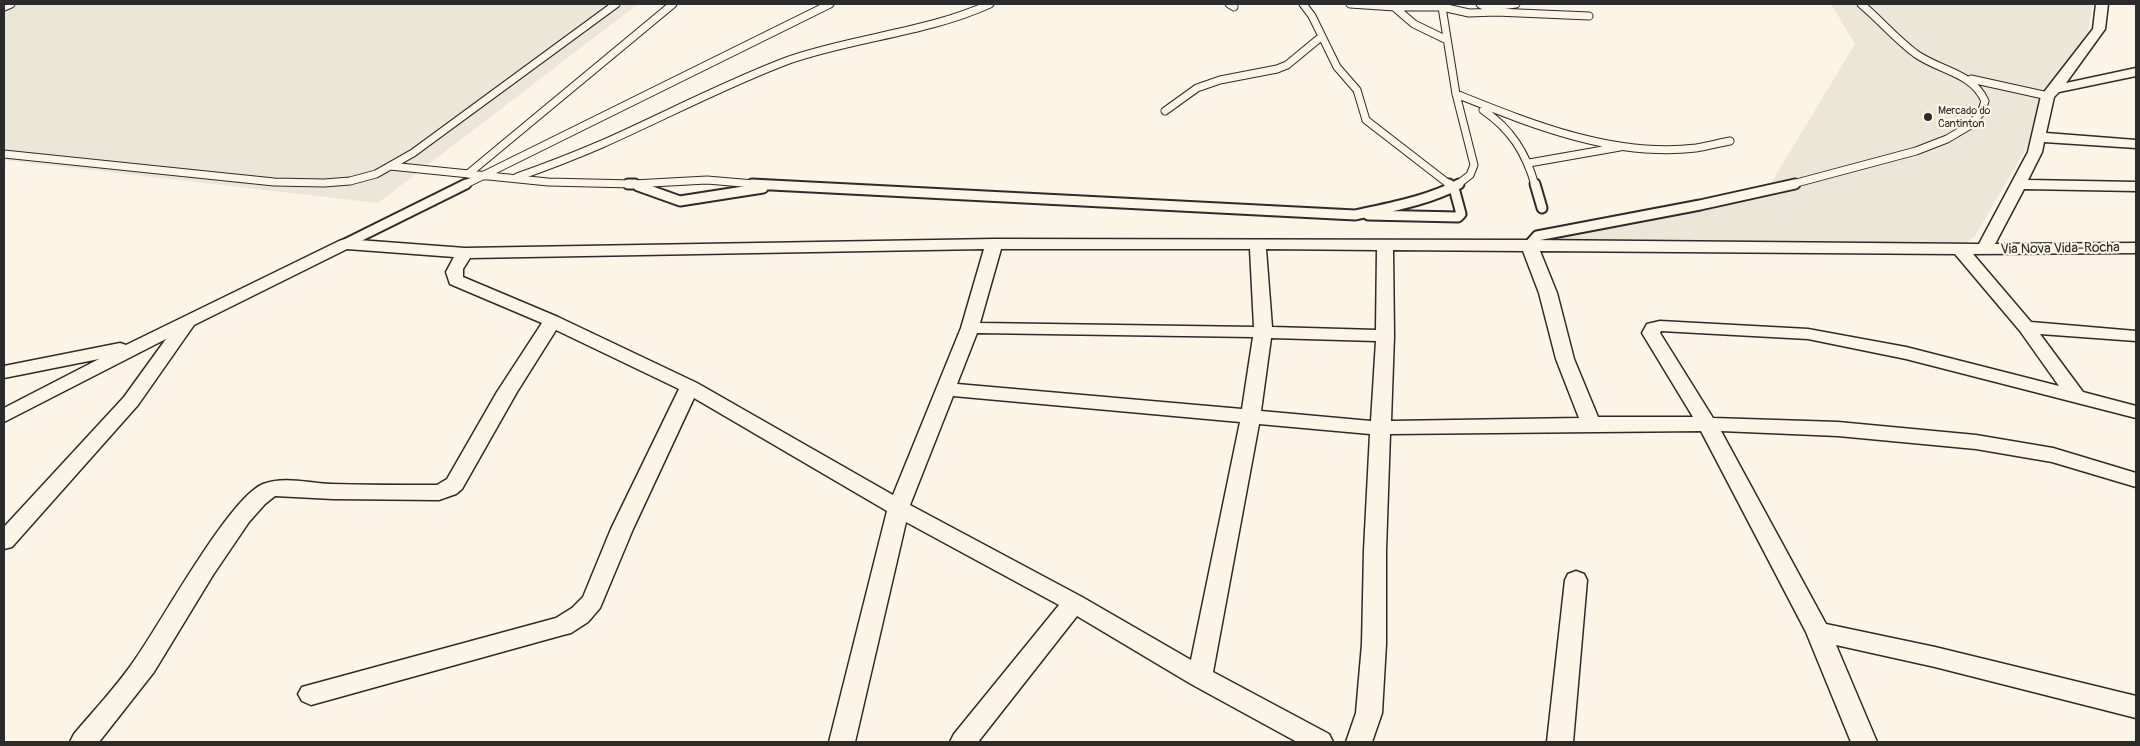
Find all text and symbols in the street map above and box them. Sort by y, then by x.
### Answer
place label: Mercado do Cantinton [1938,104,1991,130]
marker: Mercado do Cantinton [1922,111,1934,123]
street label: Via Nova Vida-Rocha [2000,240,2120,258]

